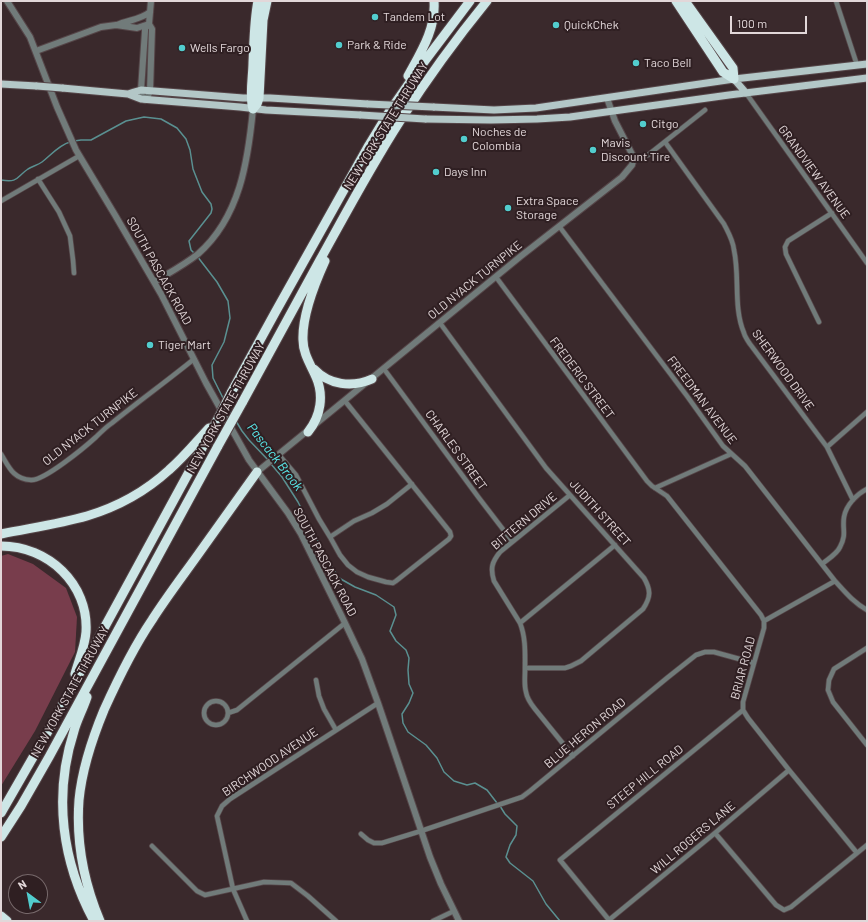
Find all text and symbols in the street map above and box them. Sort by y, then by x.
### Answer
scale bar [732,8,809,34]
place label: Tandem Lot [383,10,445,24]
marker: Tandem Lot [370,12,380,22]
text: 100 m [737,16,767,30]
place label: QuickChek [564,18,619,32]
marker: QuickChek [551,20,561,30]
place label: Park & Ride [347,38,407,52]
marker: Park & Ride [334,40,344,50]
place label: Wells Fargo [190,41,250,55]
marker: Wells Fargo [177,43,187,53]
place label: Taco Bell [644,56,691,70]
marker: Taco Bell [631,58,641,68]
street label: NEW YORK STATE THRUWAY [341,60,431,192]
place label: Citgo [651,117,679,131]
marker: Citgo [638,119,648,129]
street label: GRANDVIEW AVENUE [775,122,853,222]
place label: Noches de Colombia [472,125,527,153]
marker: Noches de Colombia [459,134,469,144]
place label: Mavis Discount Tire [601,136,670,164]
marker: Mavis Discount Tire [588,145,598,155]
place label: Days Inn [444,165,487,179]
marker: Days Inn [431,167,441,177]
place label: Extra Space Storage [516,194,579,222]
marker: Extra Space Storage [503,203,513,213]
street label: SOUTH PASCACK ROAD [123,215,195,327]
street label: OLD NYACK TURNPIKE [425,238,525,322]
street label: SHERWOOD DRIVE [749,327,817,413]
street label: FREDERIC STREET [547,334,617,422]
place label: Tiger Mart [158,338,211,352]
marker: Tiger Mart [145,340,155,350]
street label: NEW YORK STATE THRUWAY [184,340,268,476]
street label: FREEDMAN AVENUE [664,353,740,447]
street label: OLD NYACK TURNPIKE [40,385,140,469]
street label: CHARLES STREET [422,407,490,493]
water label: Pascack Brook [244,420,306,494]
street label: JUDITH STREET [566,477,634,549]
street label: BITTERN DRIVE [488,489,560,553]
street label: SOUTH PASCACK ROAD [290,505,360,619]
street label: NEW YORK STATE THRUWAY [28,624,112,760]
street label: BRIAR ROAD [728,635,758,701]
street label: BLUE HERON ROAD [541,695,629,771]
street label: BIRCHWOOD AVENUE [219,725,321,799]
street label: STEEP HILL ROAD [604,742,686,812]
street label: WILL ROGERS LANE [648,799,738,877]
north arrow [8,874,48,914]
text: N [15,877,28,892]

